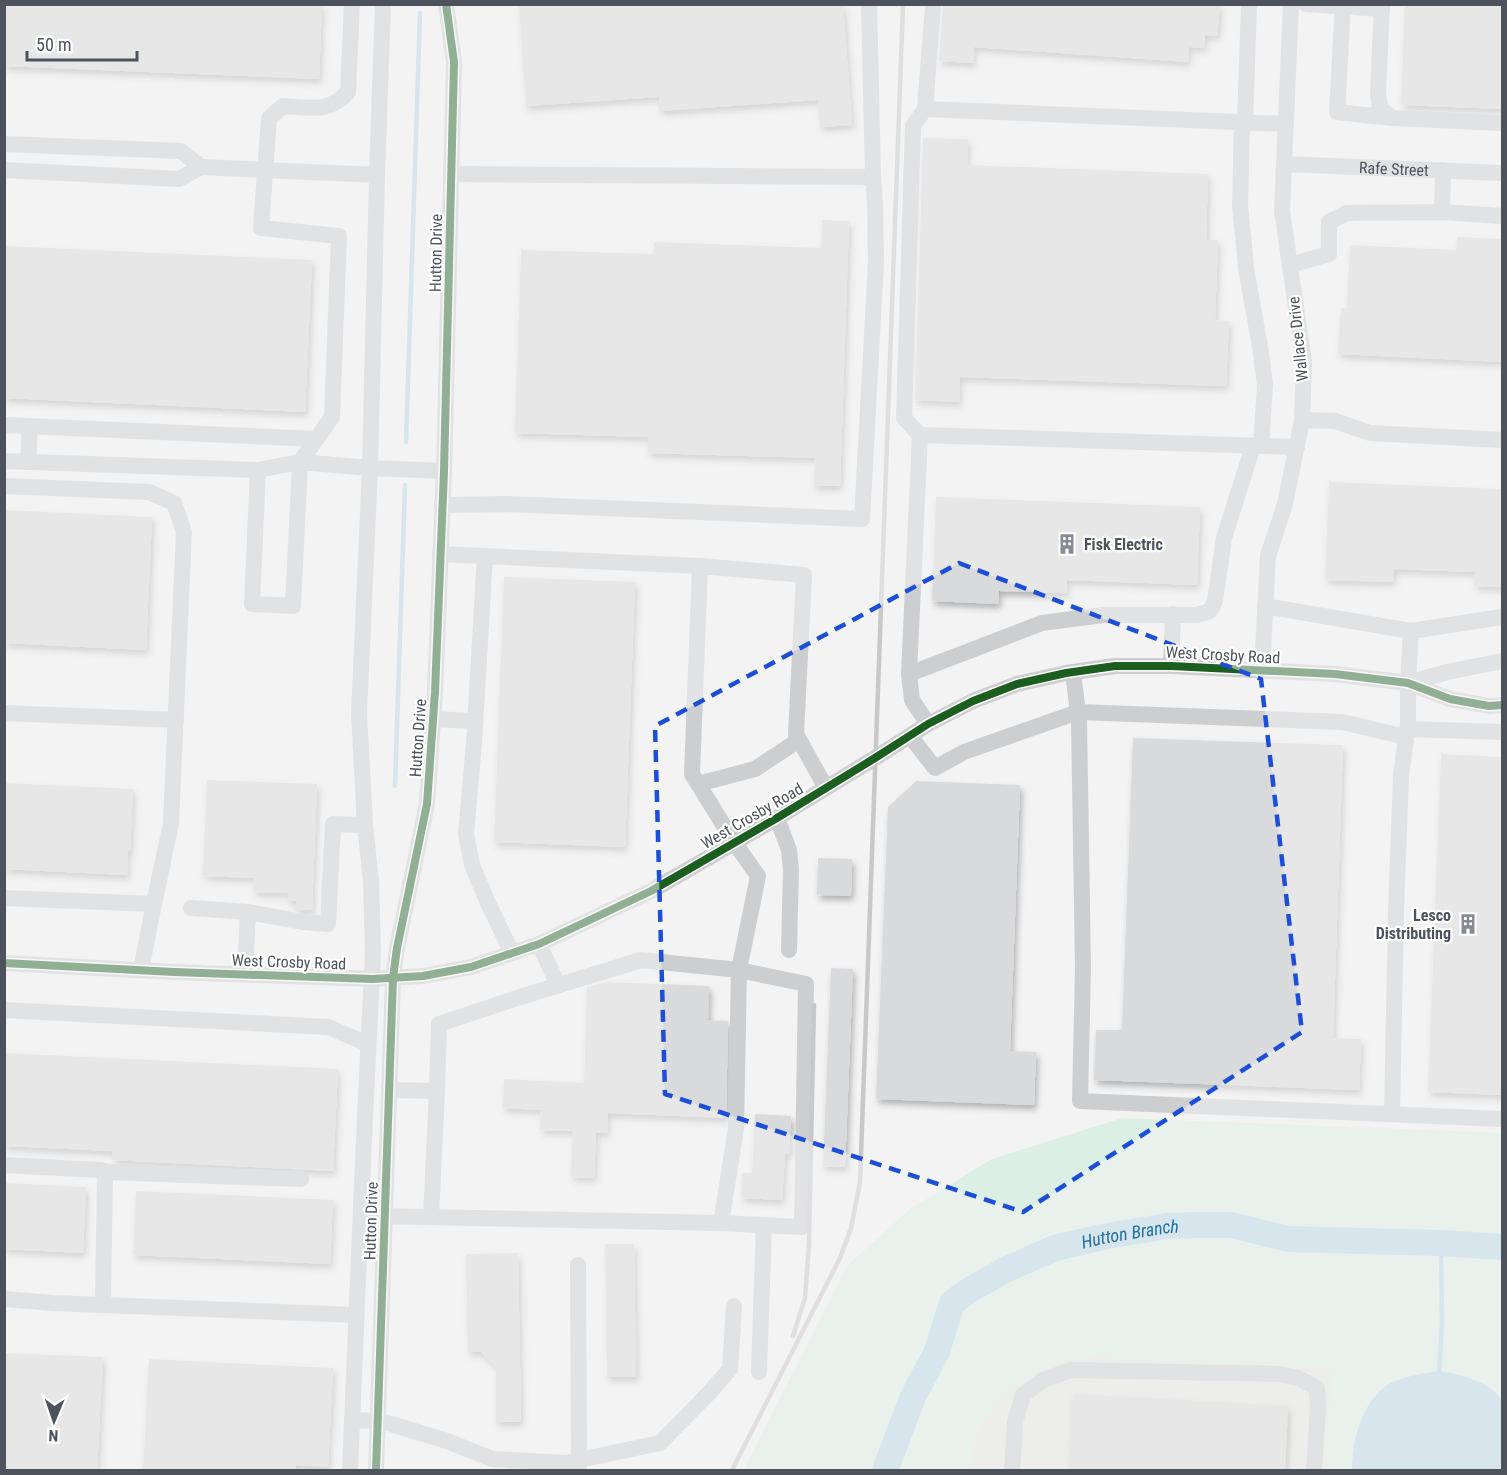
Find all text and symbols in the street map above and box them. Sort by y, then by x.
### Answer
scale bar [27,24,136,62]
text: 50 m [36,34,71,55]
street label: Rafe Street [1359,158,1429,179]
street label: Hutton Drive [426,214,446,292]
street label: Wallace Drive [1284,296,1312,382]
building icon: Fisk Electric [1055,532,1079,556]
place label: Fisk Electric [1084,535,1163,554]
street label: West Crosby Road [1165,643,1281,667]
street label: Hutton Drive [406,698,430,778]
street label: West Crosby Road [698,779,806,853]
place label: Lesco Distributing [1376,906,1451,943]
building icon: Lesco Distributing [1456,912,1480,936]
street label: West Crosby Road [231,951,347,973]
street label: Hutton Drive [360,1182,382,1260]
water label: Hutton Branch [1079,1215,1179,1252]
north arrow [24,1391,84,1451]
text: N [48,1426,59,1445]

